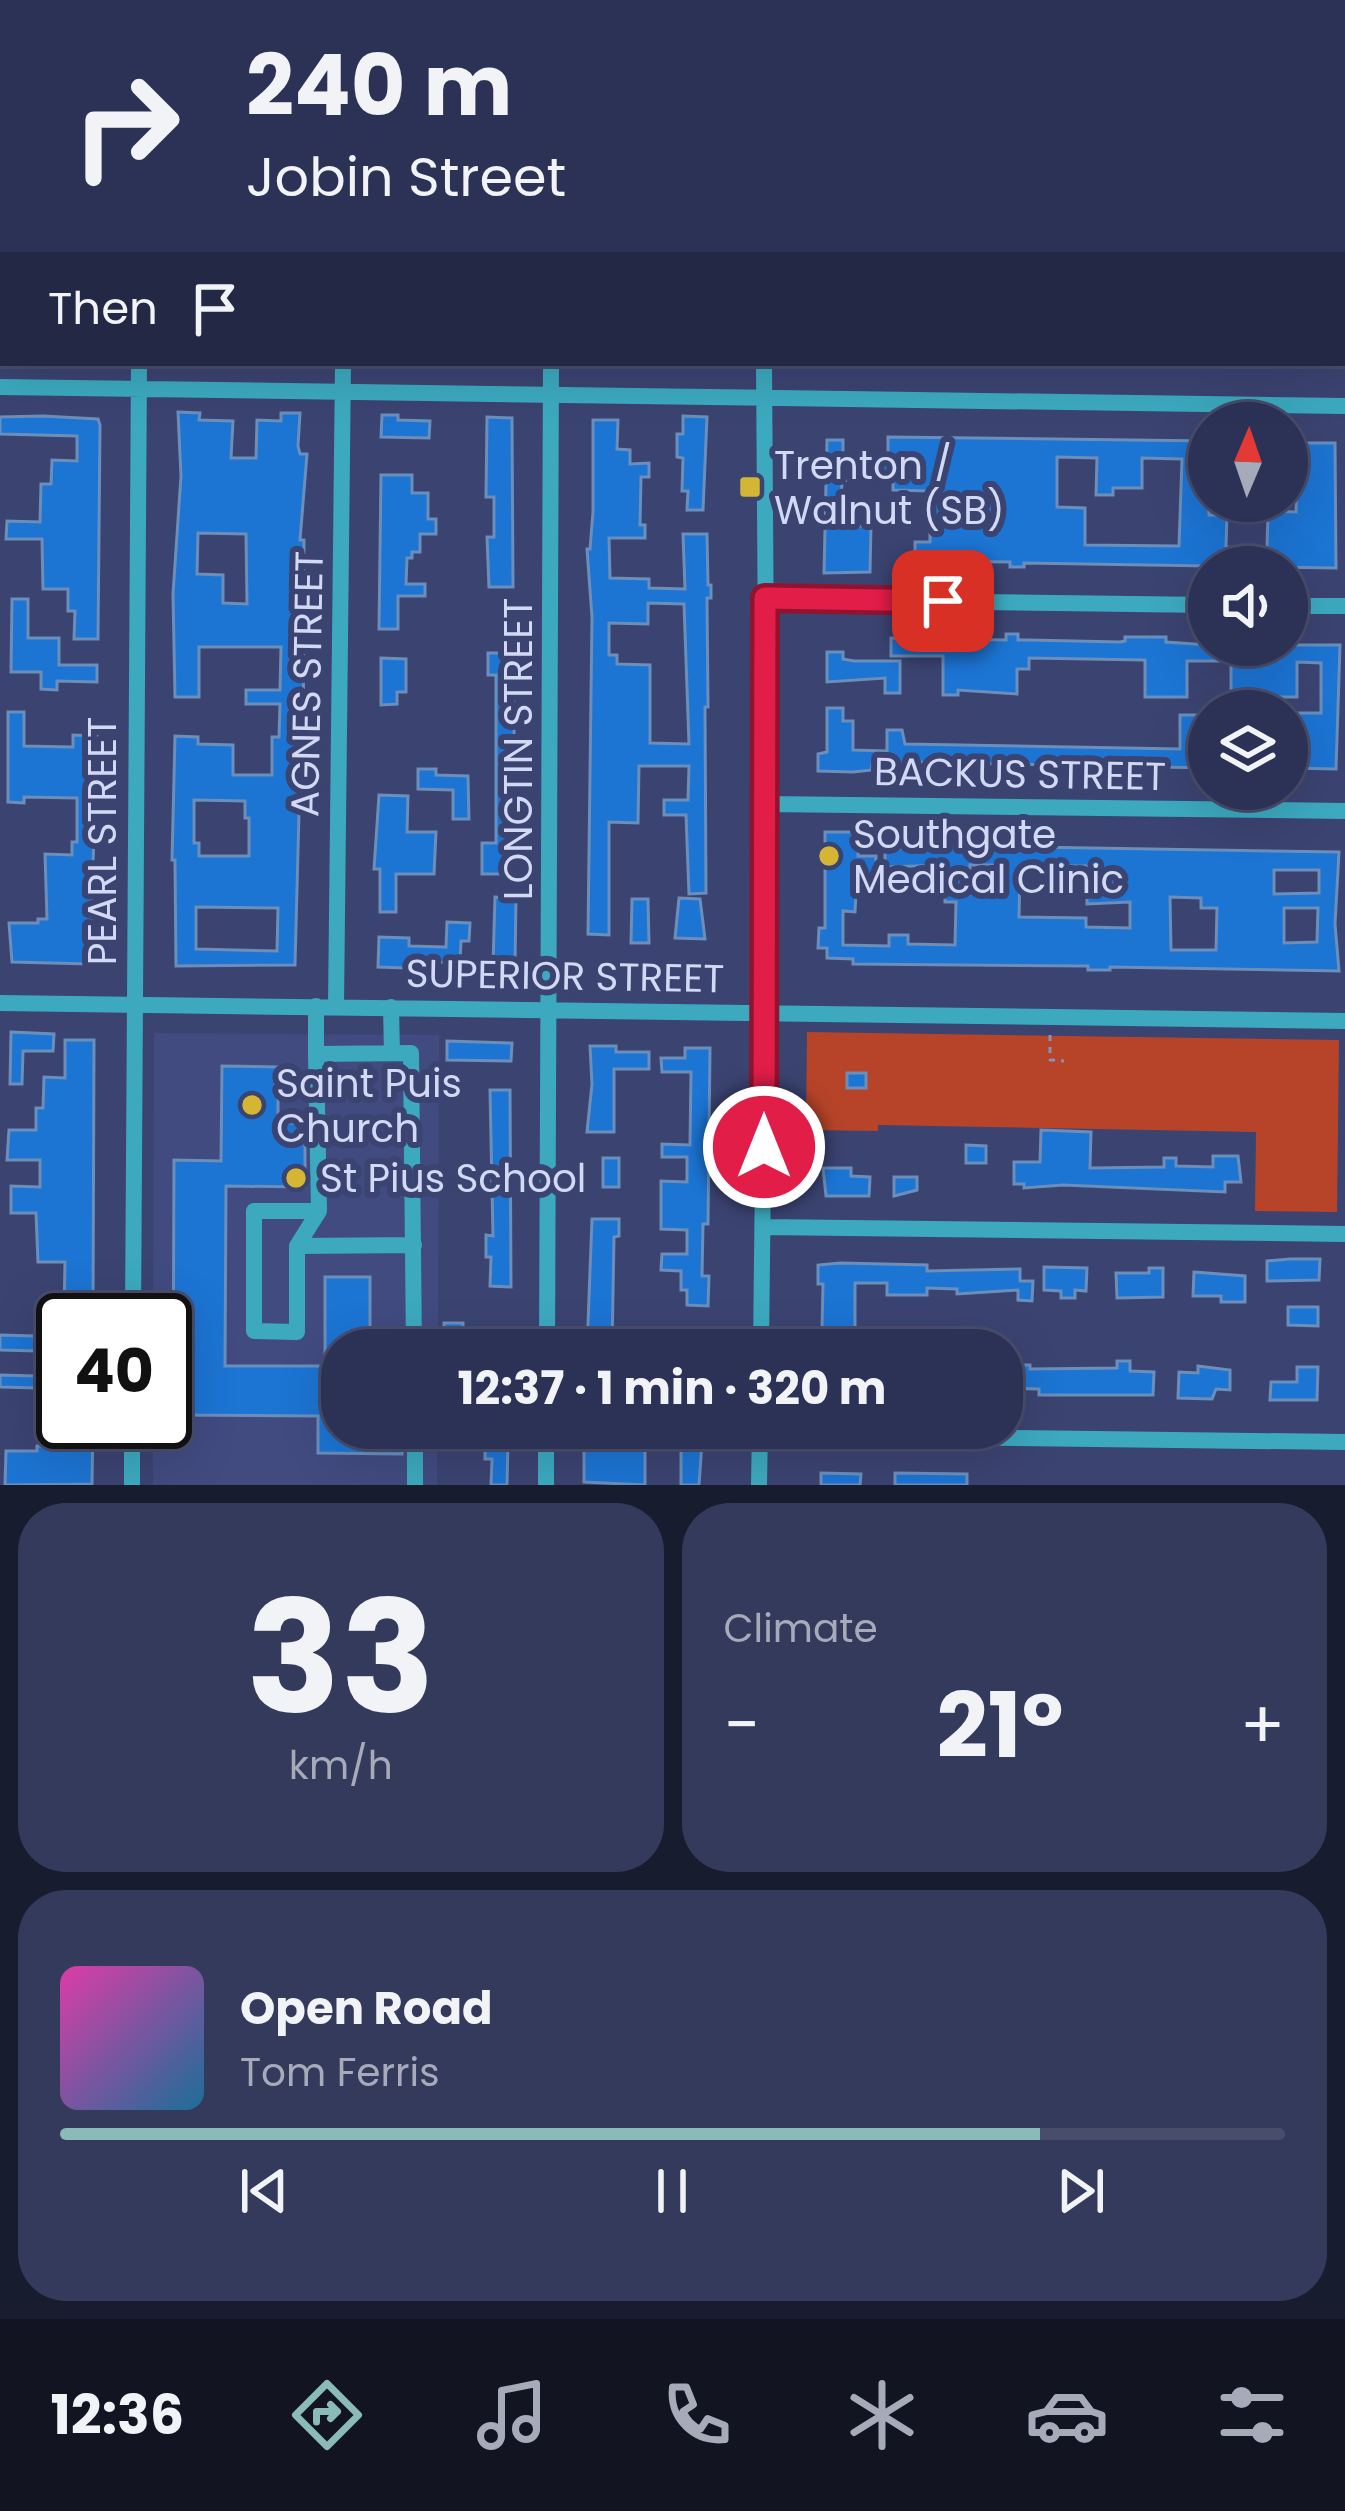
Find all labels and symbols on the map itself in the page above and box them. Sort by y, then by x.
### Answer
north arrow [1188,402,1308,522]
place label: Trenton / Walnut (SB) [774,438,1005,538]
marker: Trenton / Walnut (SB) [737,474,763,500]
street label: AGNES STREET [277,550,337,818]
pin [892,550,994,652]
street label: LONGTIN STREET [491,598,546,900]
street label: PEARL STREET [75,717,130,965]
street label: BACKUS STREET [873,744,1167,804]
place label: Southgate Medical Clinic [853,807,1124,907]
marker: Southgate Medical Clinic [816,843,842,869]
street label: SUPERIOR STREET [405,946,725,1006]
place label: Saint Puis Church [276,1056,462,1156]
position arrow [701,1084,827,1210]
marker: Saint Puis Church [239,1092,265,1118]
place label: St Pius School [320,1151,586,1206]
marker: St Pius School [283,1165,309,1191]
speed limit sign: 40 [36,1293,192,1449]

